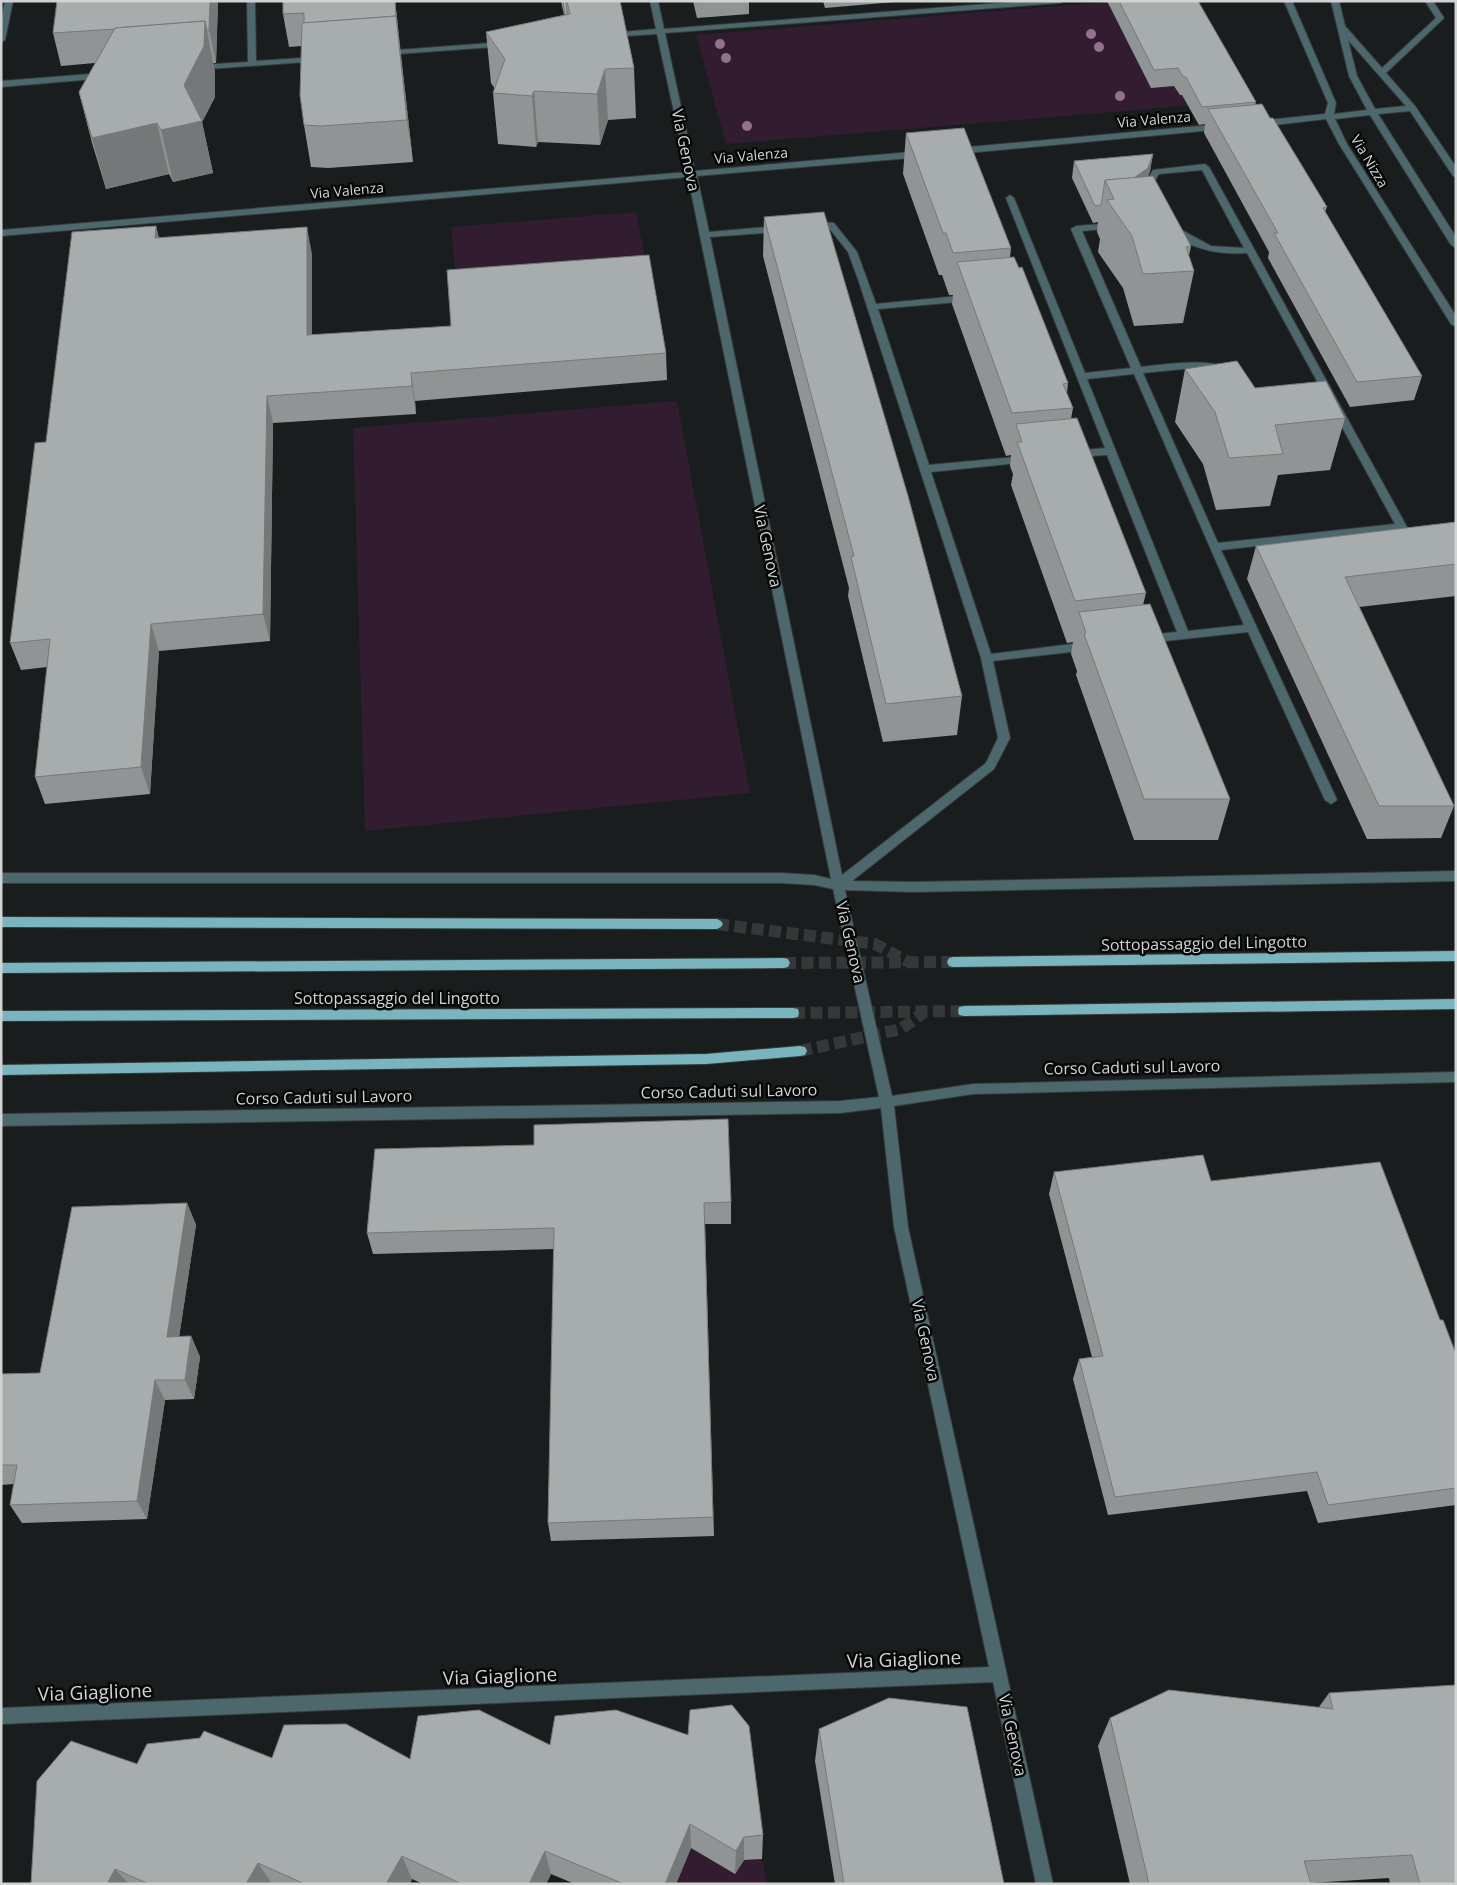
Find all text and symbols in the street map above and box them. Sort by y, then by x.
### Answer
street label: Via Valenza [1116,106,1192,132]
street label: Via Genova [667,107,705,193]
street label: Via Nizza [1347,131,1393,191]
street label: Via Valenza [713,142,789,168]
street label: Via Valenza [309,177,385,203]
street label: Via Genova [749,503,787,589]
street label: Via Genova [831,899,871,985]
street label: Sottopassaggio del Lingotto [1101,930,1307,956]
street label: Sottopassaggio del Lingotto [294,987,500,1009]
street label: Corso Caduti sul Lavoro [1043,1054,1221,1080]
street label: Corso Caduti sul Lavoro [640,1078,818,1104]
street label: Corso Caduti sul Lavoro [235,1084,413,1110]
street label: Via Genova [907,1297,945,1383]
street label: Via Giaglione [846,1644,962,1674]
street label: Via Giaglione [442,1661,558,1691]
street label: Via Giaglione [37,1677,153,1707]
street label: Via Genova [994,1692,1032,1778]

